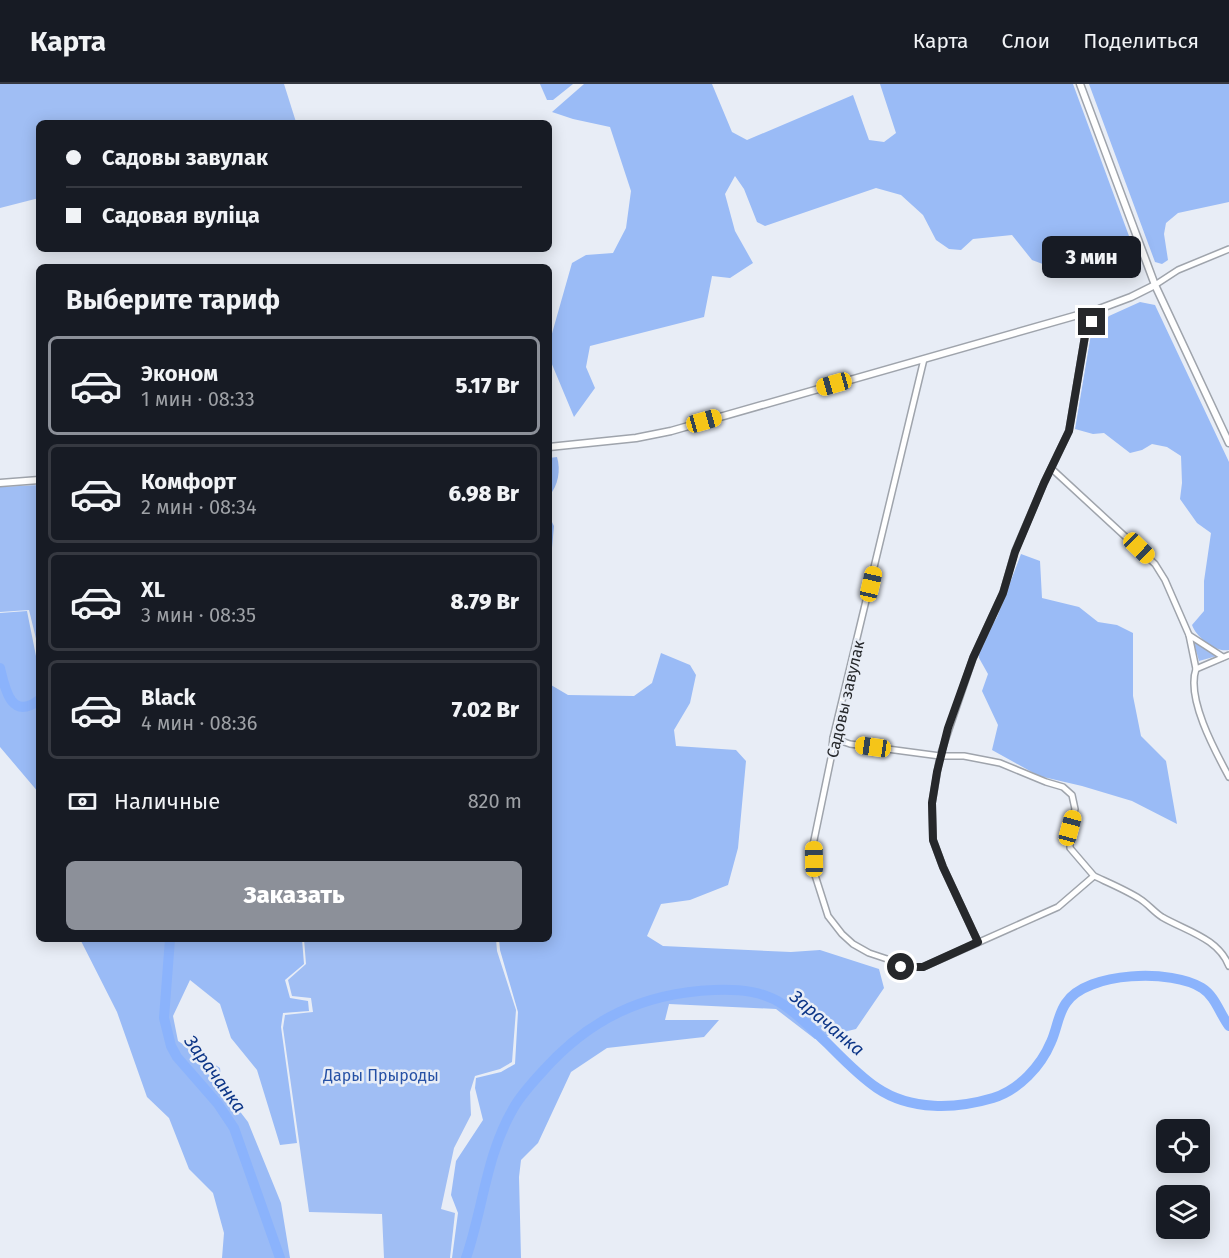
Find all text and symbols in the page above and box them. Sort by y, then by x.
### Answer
text: Карта [30,25,106,58]
text: Карта [913,28,969,54]
text: Слои [1002,28,1050,54]
text: Поделиться [1083,28,1199,54]
text: Садовы завулак [102,144,268,171]
text: Садовая вуліца [102,202,260,229]
callout: 3 мин [1042,235,1142,277]
text: 3 мин [1066,245,1117,269]
text: Выберите тариф [66,284,280,316]
route end [1078,308,1105,335]
icon: car [69,359,123,413]
text: Эконом [141,360,218,387]
car [814,370,854,398]
text: 5.17 Br [456,372,519,399]
text: 1 мин · 08:33 [141,387,255,411]
car [684,407,724,435]
icon: car [69,467,123,521]
text: Комфорт [141,468,236,495]
text: 6.98 Br [448,480,519,507]
text: 2 мин · 08:34 [141,495,257,519]
car [1120,529,1158,567]
car [858,564,884,604]
icon: car [69,575,123,629]
text: XL [141,576,165,603]
text: 8.79 Br [450,588,519,615]
text: 3 мин · 08:35 [141,603,256,627]
street label: Садовы завулак [823,638,868,760]
icon: car [69,683,123,737]
text: Black [141,684,196,711]
text: 7.02 Br [452,696,519,723]
text: 4 мин · 08:36 [141,711,257,735]
car [854,736,892,758]
icon: cash [66,785,99,818]
text: Наличные [114,788,220,815]
text: 820 m [468,789,522,813]
car [1057,808,1083,848]
car [805,841,823,877]
button: Заказать [66,861,522,930]
route start [887,953,914,980]
water label: Зарачанка [785,985,869,1061]
water label: Зарачанка [179,1030,250,1117]
park label: Дары Прыроды [322,1066,439,1085]
map controls [1156,1119,1210,1239]
button: locate [1156,1119,1210,1173]
button: layers [1156,1185,1210,1239]

